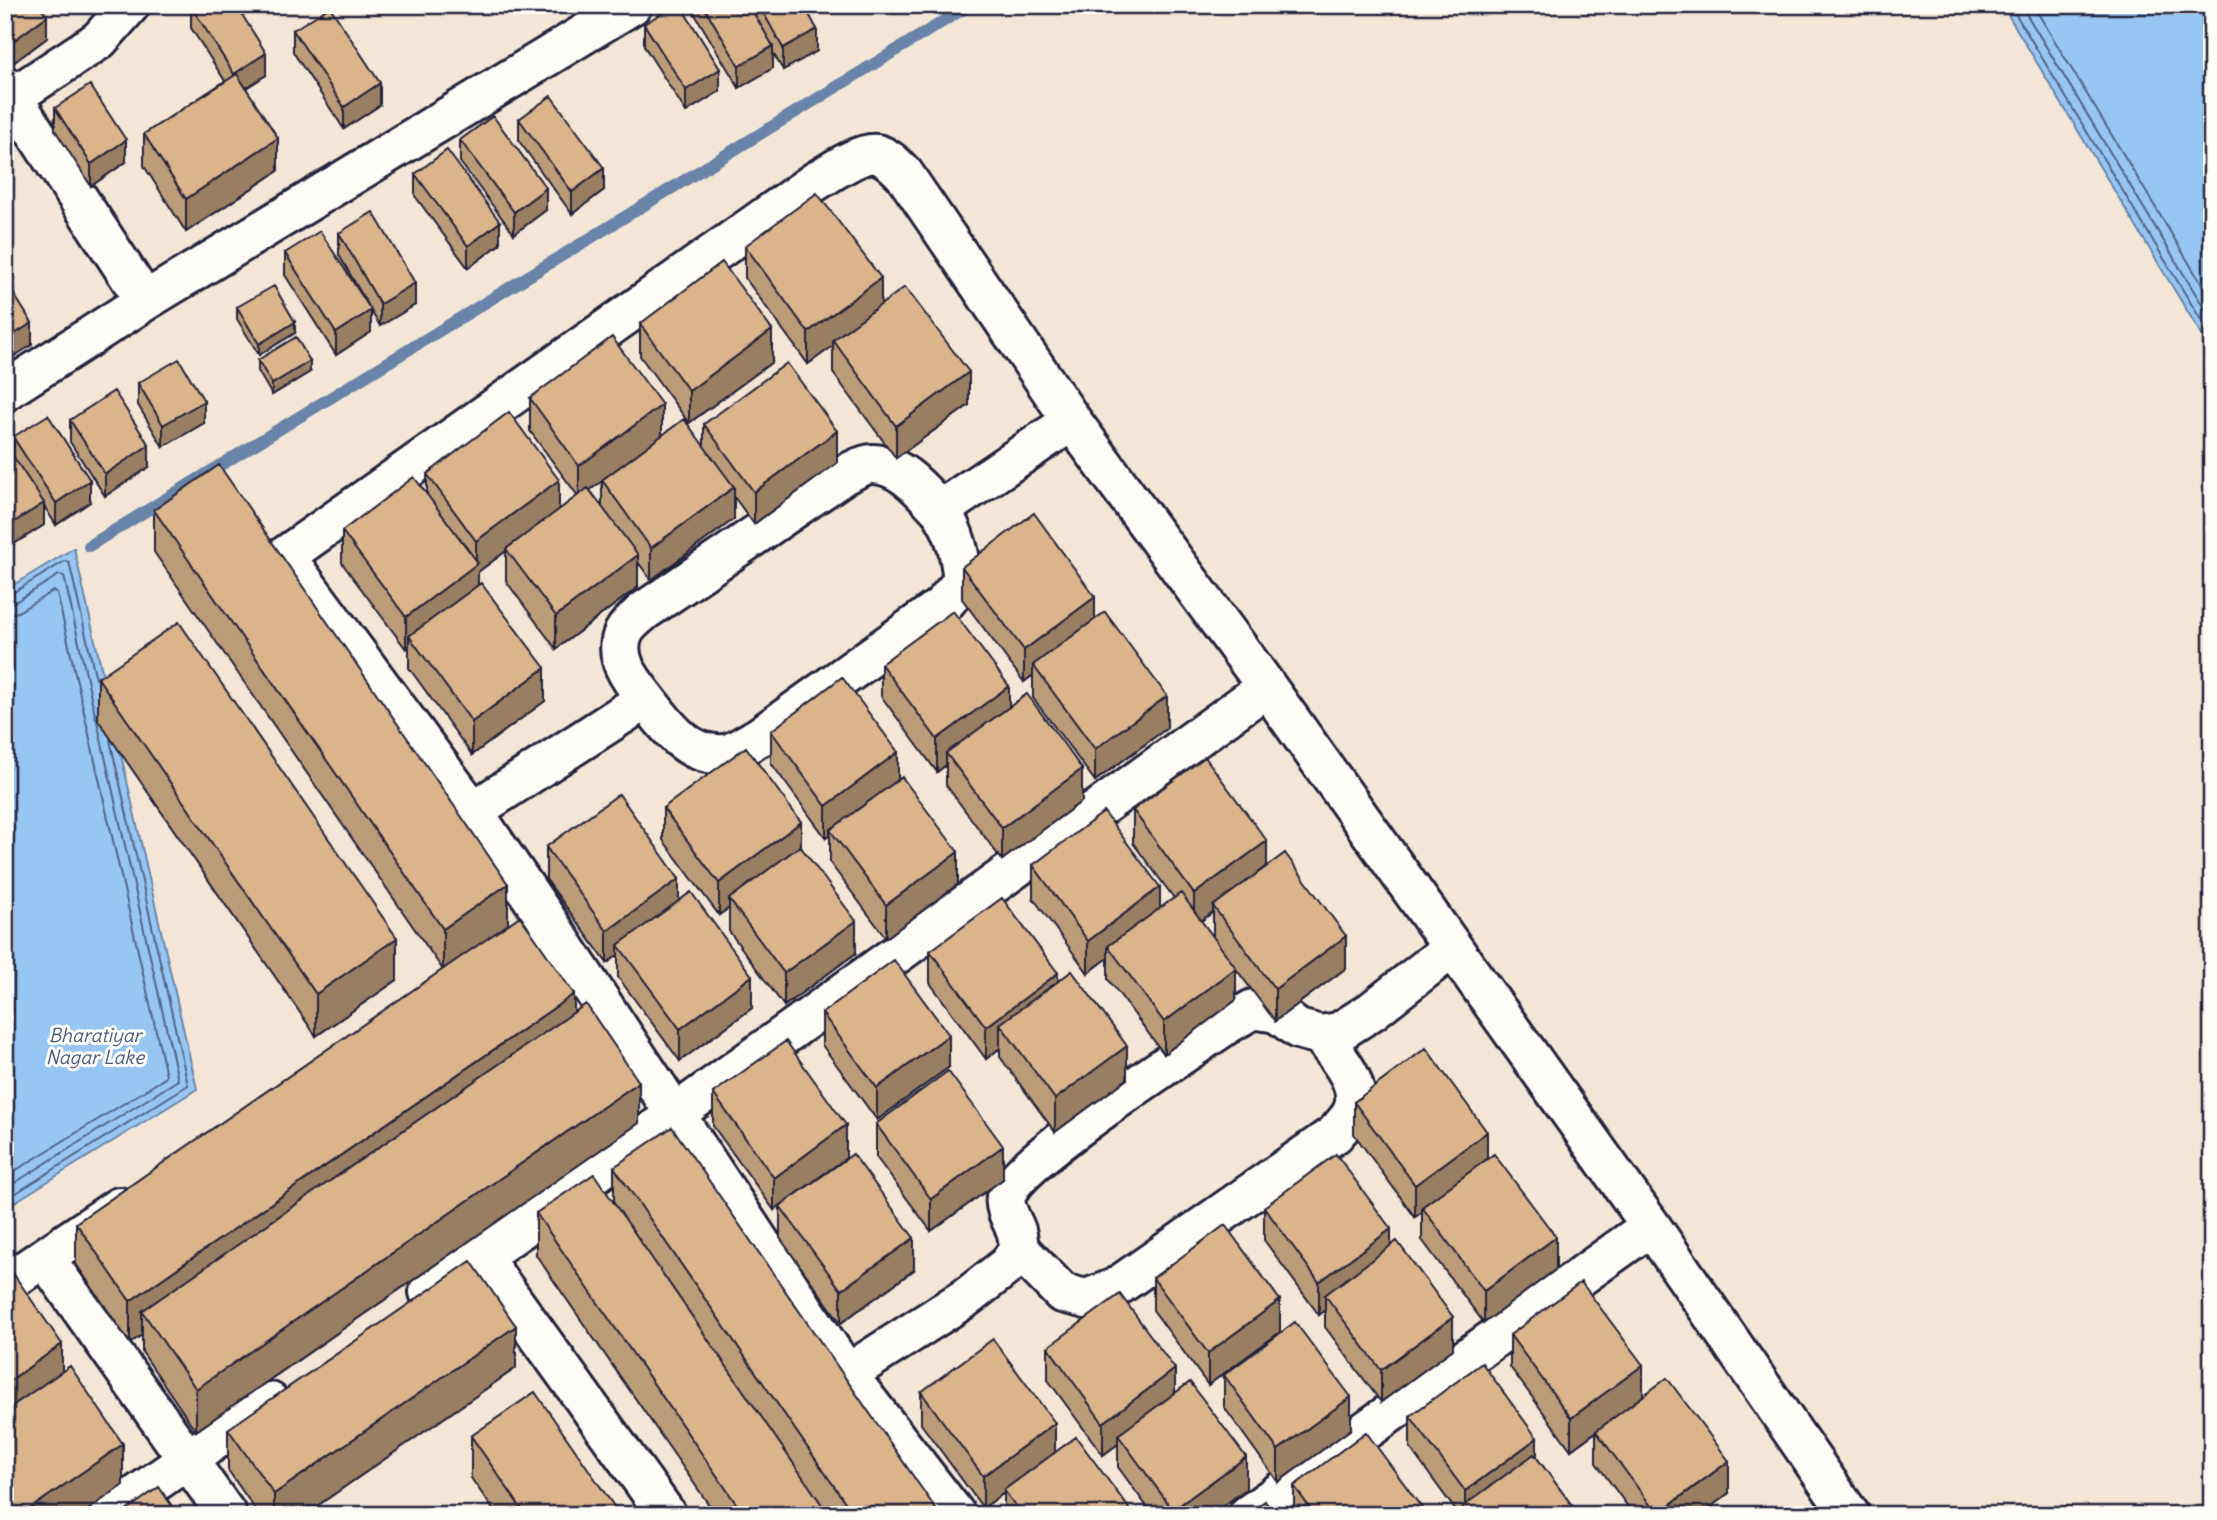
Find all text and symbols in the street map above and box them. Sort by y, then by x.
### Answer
water label: Bharatiyar Nagar Lake [46,1023,146,1069]

